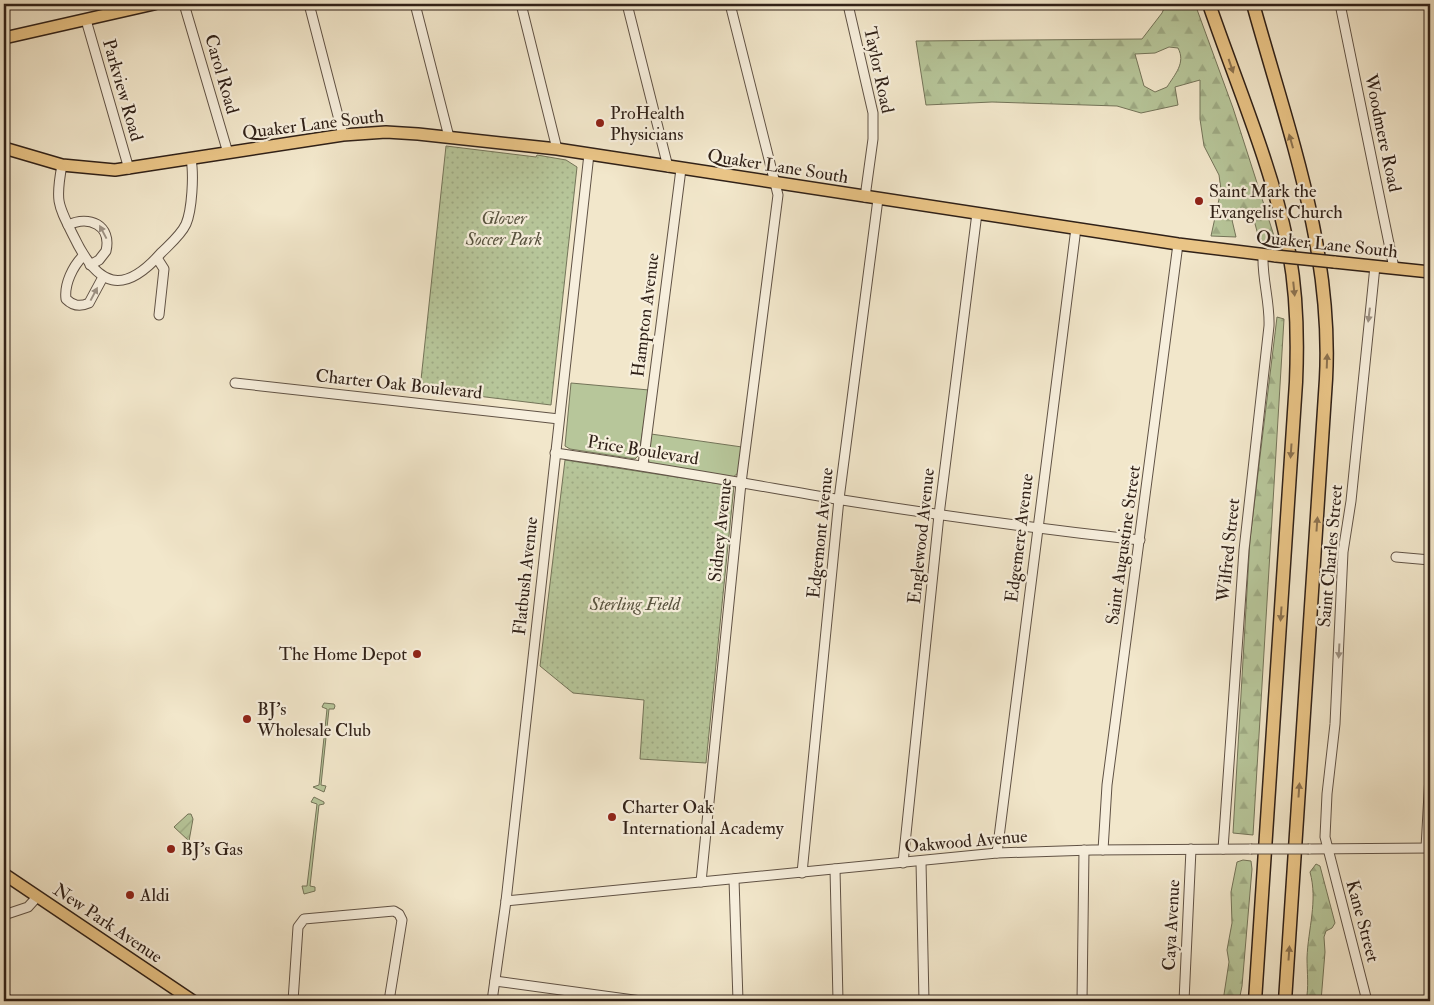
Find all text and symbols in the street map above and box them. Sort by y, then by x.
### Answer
street label: Taylor Road [858,25,899,116]
street label: Carol Road [199,32,244,117]
street label: Parkview Road [97,36,148,144]
one-way arrow [1227,59,1235,74]
street label: Woodmere Road [1359,71,1406,194]
place label: ProHealth Physicians [610,102,685,146]
street label: Quaker Lane South [241,104,386,145]
marker: ProHealth Physicians [594,117,606,129]
one-way arrow [1287,134,1295,149]
street label: Quaker Lane South [706,144,851,189]
place label: Saint Mark the Evangelist Church [1209,180,1343,224]
marker: Saint Mark the Evangelist Church [1193,195,1205,207]
park label: Glover Soccer Park [465,207,542,251]
one-way arrow [99,225,107,240]
street label: Quaker Lane South [1255,226,1400,263]
street label: Hampton Avenue [626,251,665,378]
one-way arrow [1290,281,1298,297]
one-way arrow [90,286,98,301]
one-way arrow [1365,307,1373,323]
one-way arrow [1323,353,1331,369]
street label: Charter Oak Boulevard [314,364,484,405]
street label: Price Boulevard [585,430,701,471]
one-way arrow [1287,444,1295,460]
street label: Saint Augustine Street [1101,464,1146,626]
street label: Edgemont Avenue [802,466,839,600]
street label: Englewood Avenue [903,467,940,605]
street label: Edgemere Avenue [1000,472,1039,604]
street label: Sidney Avenue [704,477,737,583]
street label: Saint Charles Street [1313,484,1348,628]
street label: Wilfred Street [1212,497,1245,604]
street label: Flatbush Avenue [508,515,543,636]
one-way arrow [1313,515,1321,531]
park label: Sterling Field [589,593,682,616]
one-way arrow [1276,606,1284,622]
place label: The Home Depot [279,643,407,666]
one-way arrow [1334,643,1342,659]
marker: The Home Depot [411,648,423,660]
place label: BJ's Wholesale Club [256,698,371,742]
marker: BJ's Wholesale Club [241,713,253,725]
one-way arrow [1296,782,1304,798]
place label: Charter Oak International Academy [622,796,785,840]
marker: Charter Oak International Academy [606,811,618,823]
street label: Oakwood Avenue [903,825,1029,858]
place label: BJ's Gas [181,838,243,861]
marker: BJ's Gas [165,843,177,855]
street label: New Park Avenue [49,878,167,969]
street label: Caya Avenue [1158,878,1185,971]
street label: Kane Street [1341,878,1385,965]
place label: Aldi [139,884,170,907]
marker: Aldi [124,889,136,901]
one-way arrow [1285,944,1293,960]

